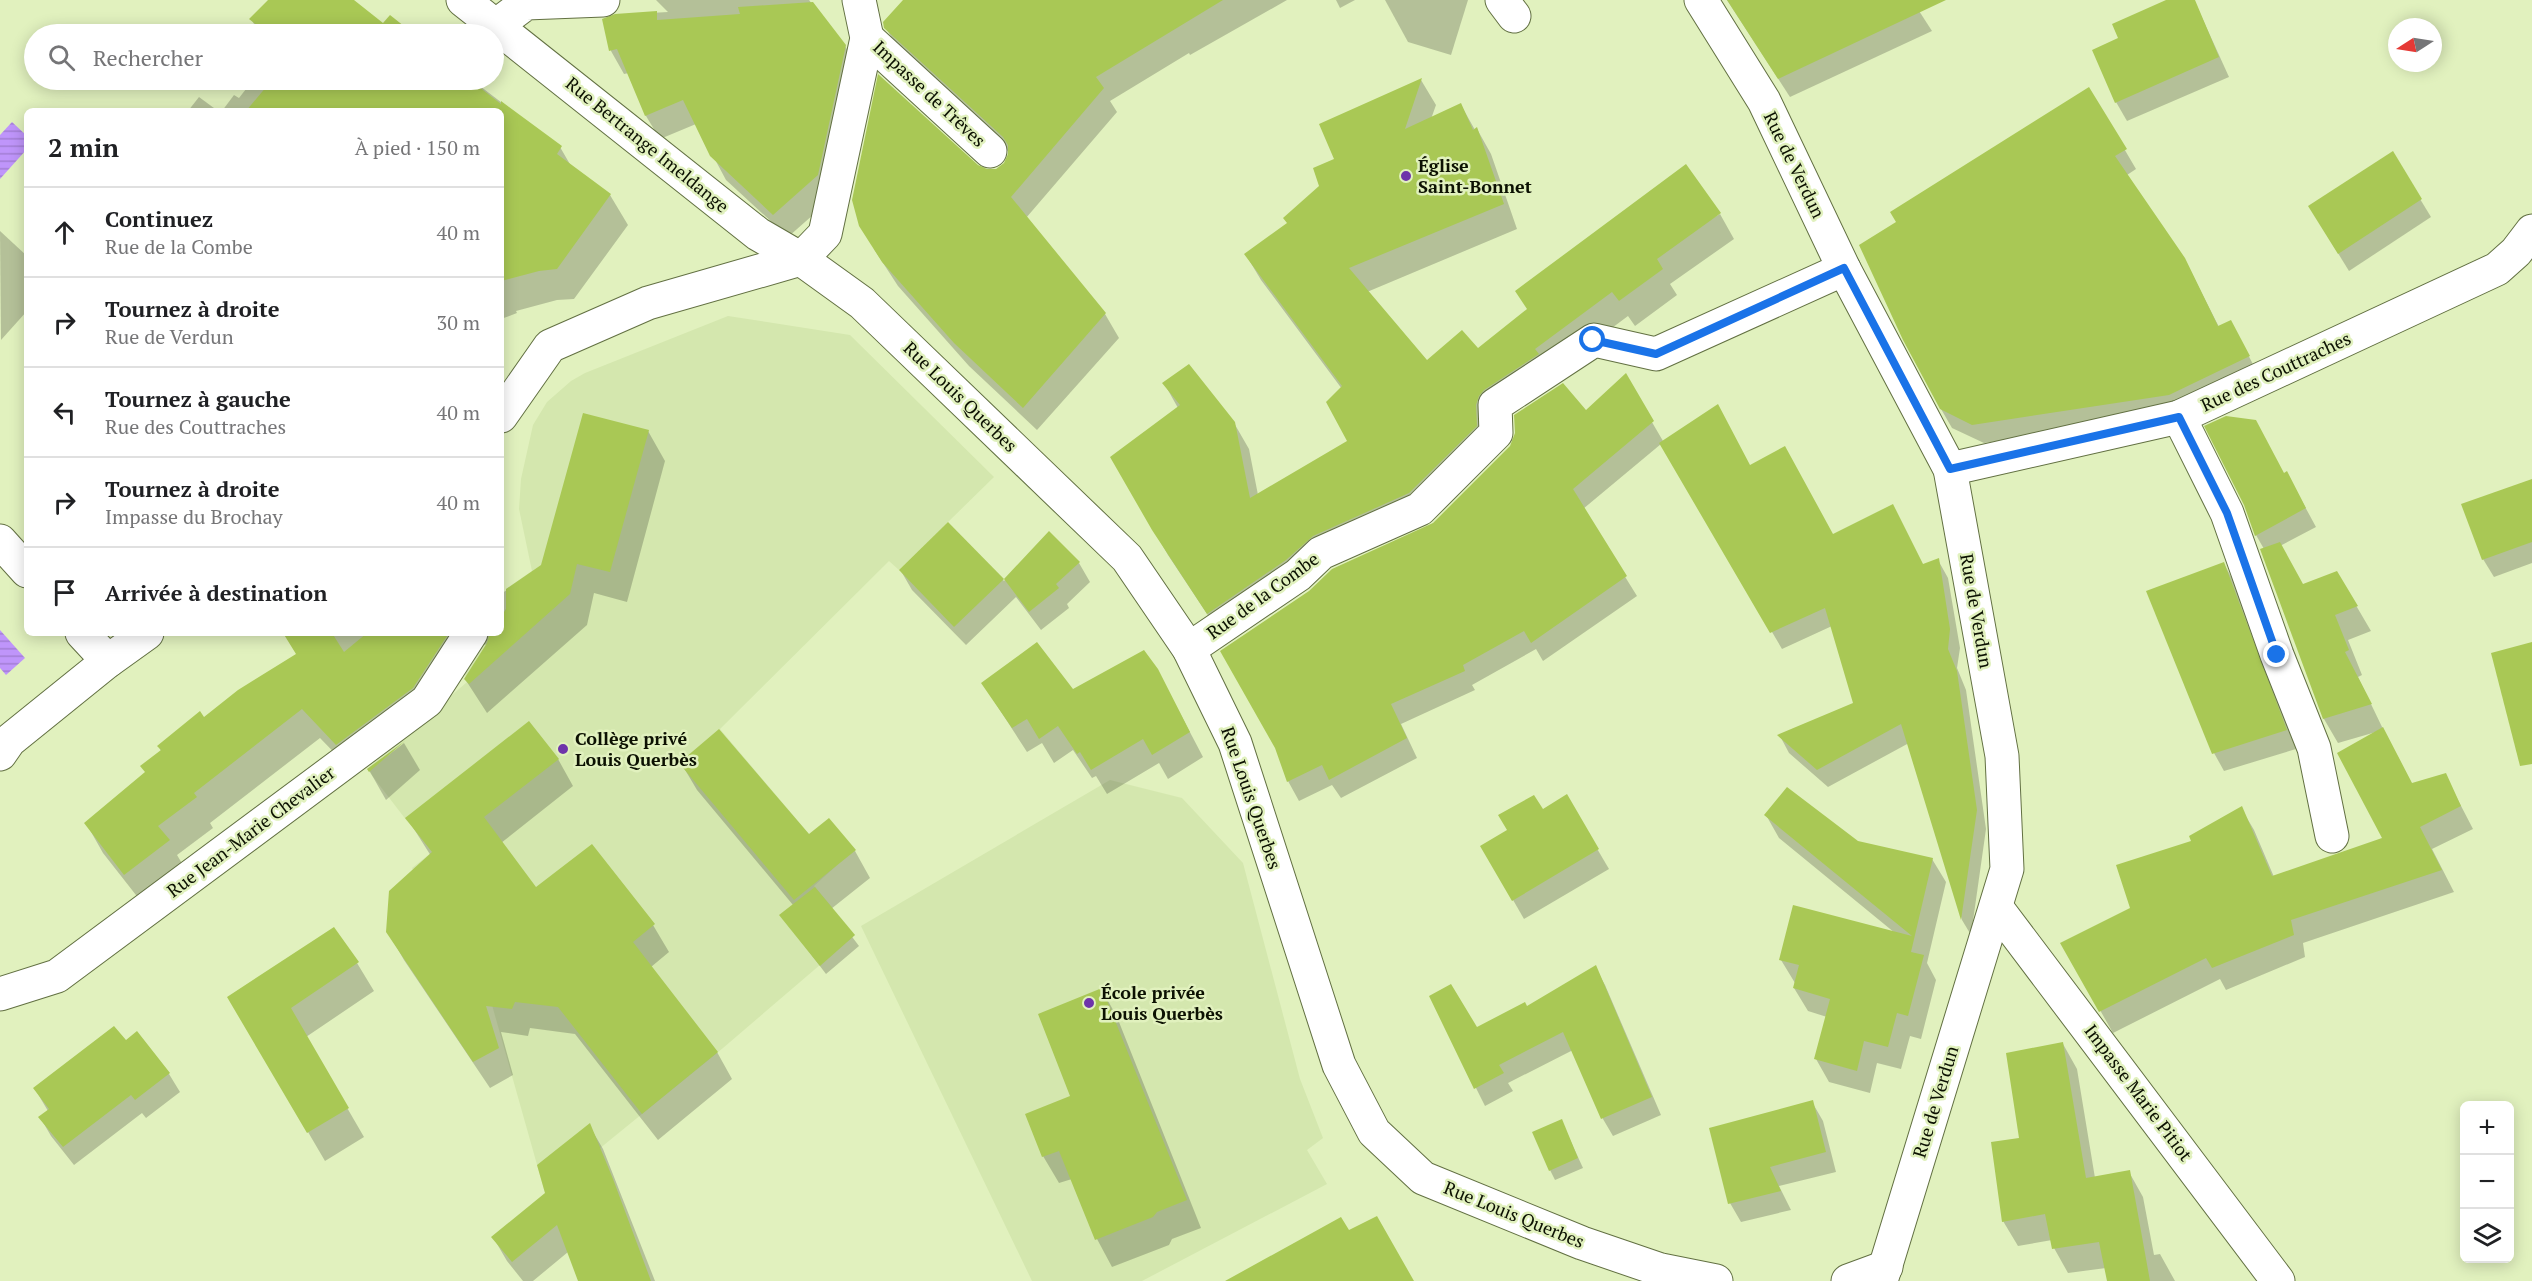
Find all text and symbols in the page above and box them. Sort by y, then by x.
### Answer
north arrow [2388,18,2442,72]
search box [24,24,504,90]
street label: Impasse de Trêves [868,35,991,152]
icon: search [45,41,78,74]
text: Rechercher [93,43,203,72]
street label: Rue Bertrange Imeldange [561,71,734,217]
street label: Rue de Verdun [1759,107,1831,222]
text: 2 min [48,130,119,164]
text: À pied · 150 m [355,134,480,161]
place label: Église Saint-Bonnet [1418,153,1532,198]
marker: Église Saint-Bonnet [1399,169,1413,183]
text: Continuez [105,204,213,233]
icon: ahead [48,216,81,249]
text: 40 m [437,219,480,246]
text: Rue de la Combe [105,233,253,260]
text: Tournez à droite [105,294,280,323]
icon: right [48,306,81,339]
text: 30 m [437,309,480,336]
text: Rue de Verdun [105,323,234,350]
route start [1579,326,1605,352]
street label: Rue des Couttraches [2197,326,2355,416]
street label: Rue Louis Querbes [899,336,1023,457]
text: Tournez à gauche [105,384,291,413]
icon: left [48,396,81,429]
text: 40 m [437,399,480,426]
text: Rue des Couttraches [105,413,286,440]
text: Tournez à droite [105,474,280,503]
icon: right [48,486,81,519]
text: 40 m [437,489,480,516]
text: Impasse du Brochay [105,503,283,530]
street label: Rue de la Combe [1202,546,1323,644]
street label: Rue de Verdun [1955,552,1999,670]
icon: arrive [48,576,81,609]
text: Arrivée à destination [105,578,327,607]
route end [2263,641,2289,667]
street label: Rue Louis Querbes [1216,723,1288,872]
place label: Collège privé Louis Querbès [575,726,697,771]
marker: Collège privé Louis Querbès [556,742,570,756]
street label: Rue Jean-Marie Chevalier [162,760,339,902]
place label: École privée Louis Querbès [1101,980,1223,1025]
marker: École privée Louis Querbès [1082,996,1096,1010]
street label: Impasse Marie Pitiot [2079,1019,2198,1166]
street label: Rue de Verdun [1907,1043,1964,1161]
map controls [2460,1101,2514,1263]
button: + [2460,1101,2514,1155]
button: − [2460,1155,2514,1209]
street label: Rue Louis Querbes [1441,1175,1588,1253]
button: layers [2460,1209,2514,1263]

